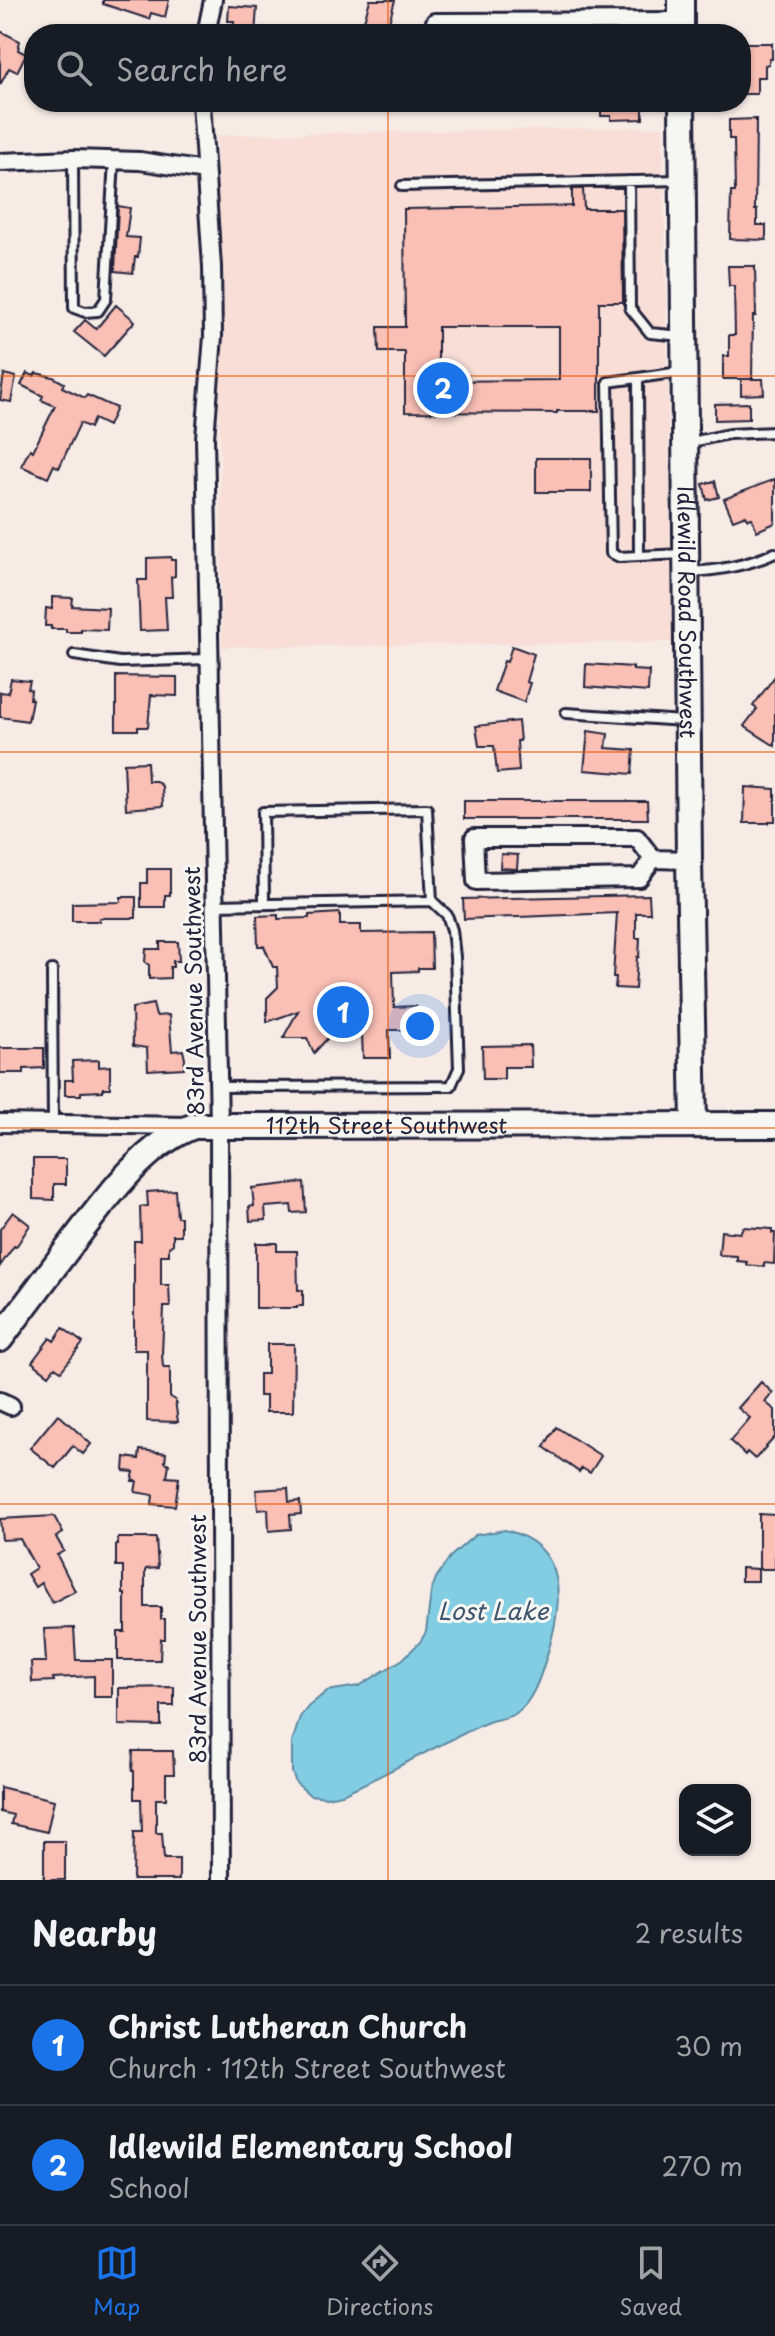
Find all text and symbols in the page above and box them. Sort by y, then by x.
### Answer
search box [24,24,751,112]
icon: search [52,46,96,90]
text: Search here [116,46,288,91]
pin: 2 [417,358,469,418]
street label: Idlewild Road Southwest [671,486,706,739]
street label: 83rd Avenue Southwest [174,866,211,1116]
pin: 1 [317,982,369,1042]
your location [400,1006,440,1046]
street label: 112th Street Southwest [266,1107,508,1141]
street label: 83rd Avenue Southwest [180,1514,213,1764]
water label: Lost Lake [438,1592,550,1628]
map controls [679,1784,751,1856]
button: layers [679,1784,751,1856]
text: Nearby [32,1906,157,1958]
text: 2 results [635,1913,743,1952]
text: Christ Lutheran Church [108,2003,467,2048]
text: 1 [52,2026,64,2065]
text: 30 m [675,2026,743,2065]
text: Church · 112th Street Southwest [108,2048,506,2087]
text: Idlewild Elementary School [108,2123,513,2168]
text: 2 [49,2146,67,2185]
text: 270 m [662,2146,743,2185]
text: School [108,2168,190,2207]
tab: Map [93,2241,140,2322]
tab: Directions [326,2241,433,2322]
tab: Saved [619,2241,682,2322]

